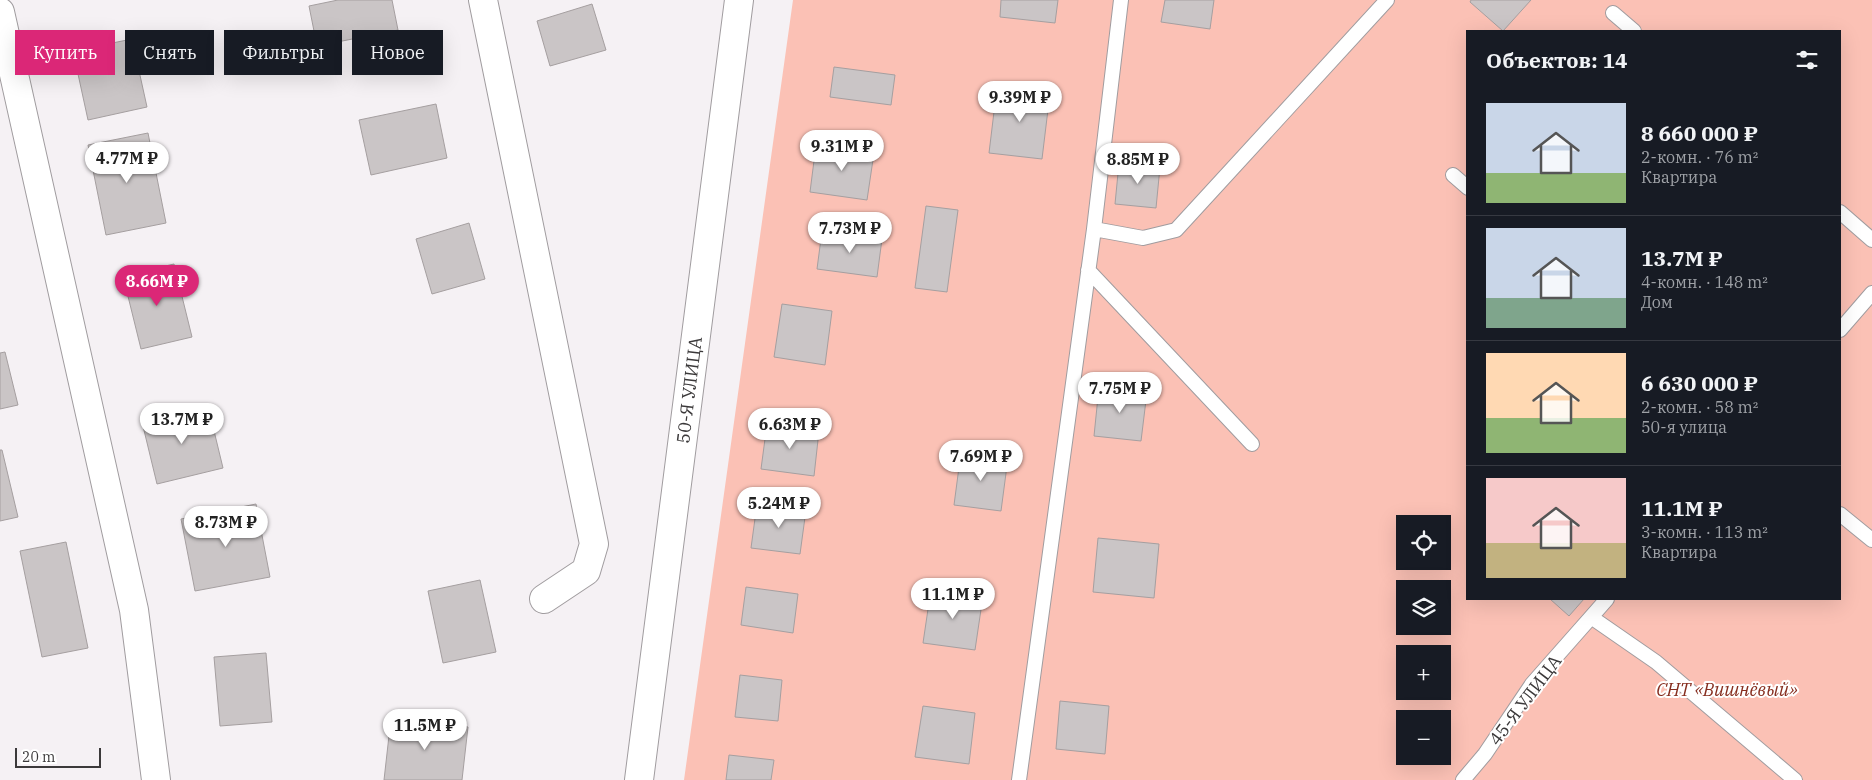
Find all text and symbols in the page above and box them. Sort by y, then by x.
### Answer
chip: Купить [15,30,115,75]
chip: Снять [125,30,214,75]
chip: Фильтры [224,30,342,75]
chip: Новое [352,30,443,75]
text: Объектов: 14 [1486,46,1628,74]
icon: filters [1793,46,1821,74]
pin: 9.39M ₽ [974,80,1066,123]
text: 9.39M ₽ [989,87,1051,107]
text: 8 660 000 ₽ [1641,119,1758,147]
icon: home [1526,123,1586,183]
pin: 9.31M ₽ [796,130,888,172]
text: 9.31M ₽ [811,136,873,156]
pin: 4.77M ₽ [81,142,173,184]
pin: 8.85M ₽ [1092,142,1184,185]
text: 2-комн. · 76 m² [1641,147,1758,167]
text: 4.77M ₽ [96,148,158,168]
text: 8.85M ₽ [1107,149,1169,169]
text: Квартира [1641,167,1717,187]
pin: 7.73M ₽ [804,212,896,254]
text: 7.73M ₽ [819,218,881,238]
text: 13.7M ₽ [1641,244,1723,272]
icon: home [1526,248,1586,308]
pin: 8.66M ₽ [111,264,203,307]
text: 8.66M ₽ [126,271,188,291]
text: 4-комн. · 148 m² [1641,272,1768,292]
text: Дом [1641,292,1673,312]
street label: 50-Я УЛИЦА [671,335,707,445]
text: 6 630 000 ₽ [1641,369,1758,397]
pin: 7.75M ₽ [1074,372,1166,414]
icon: home [1526,373,1586,433]
text: 7.75M ₽ [1089,378,1151,398]
text: 2-комн. · 58 m² [1641,397,1758,417]
pin: 13.7M ₽ [136,402,228,445]
pin: 6.63M ₽ [744,408,836,450]
text: 13.7M ₽ [151,409,213,429]
text: 6.63M ₽ [759,414,821,434]
text: 50-я улица [1641,417,1727,437]
pin: 7.69M ₽ [935,440,1027,482]
text: 7.69M ₽ [950,446,1012,466]
pin: 5.24M ₽ [733,486,825,529]
text: 5.24M ₽ [748,493,810,513]
text: 11.1M ₽ [1641,494,1723,522]
icon: home [1526,498,1586,558]
pin: 8.73M ₽ [180,506,272,548]
text: 8.73M ₽ [195,512,257,532]
map controls [1396,515,1451,765]
button: locate [1396,515,1451,570]
text: 3-комн. · 113 m² [1641,522,1768,542]
text: Квартира [1641,542,1717,562]
pin: 11.1M ₽ [907,578,999,620]
button: layers [1396,580,1451,635]
text: 11.1M ₽ [922,584,984,604]
button: + [1396,645,1451,700]
street label: 45-Я УЛИЦА [1483,650,1567,750]
park label: СНТ «Вишнёвый» [1656,678,1798,701]
pin: 11.5M ₽ [379,708,471,751]
button: − [1396,710,1451,765]
text: 11.5M ₽ [394,715,456,735]
scale bar [15,745,101,768]
text: 20 m [22,748,55,766]

